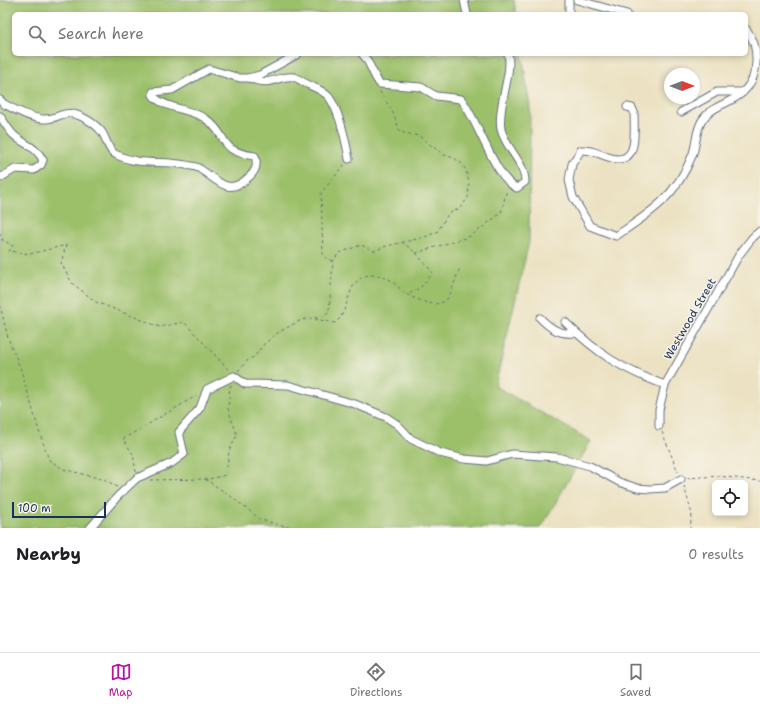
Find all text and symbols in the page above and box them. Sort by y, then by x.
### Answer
search box [12,12,748,56]
icon: search [26,23,48,45]
text: Search here [58,24,144,44]
north arrow [664,68,700,104]
street label: Westwood Street [660,275,720,363]
map controls [712,480,748,516]
button: locate [712,480,748,516]
scale bar [12,500,106,519]
text: 100 m [18,501,51,516]
text: Nearby [16,543,81,565]
text: 0 results [688,546,744,563]
tab: Map [109,661,132,700]
tab: Directions [350,661,402,700]
tab: Saved [620,661,651,700]

